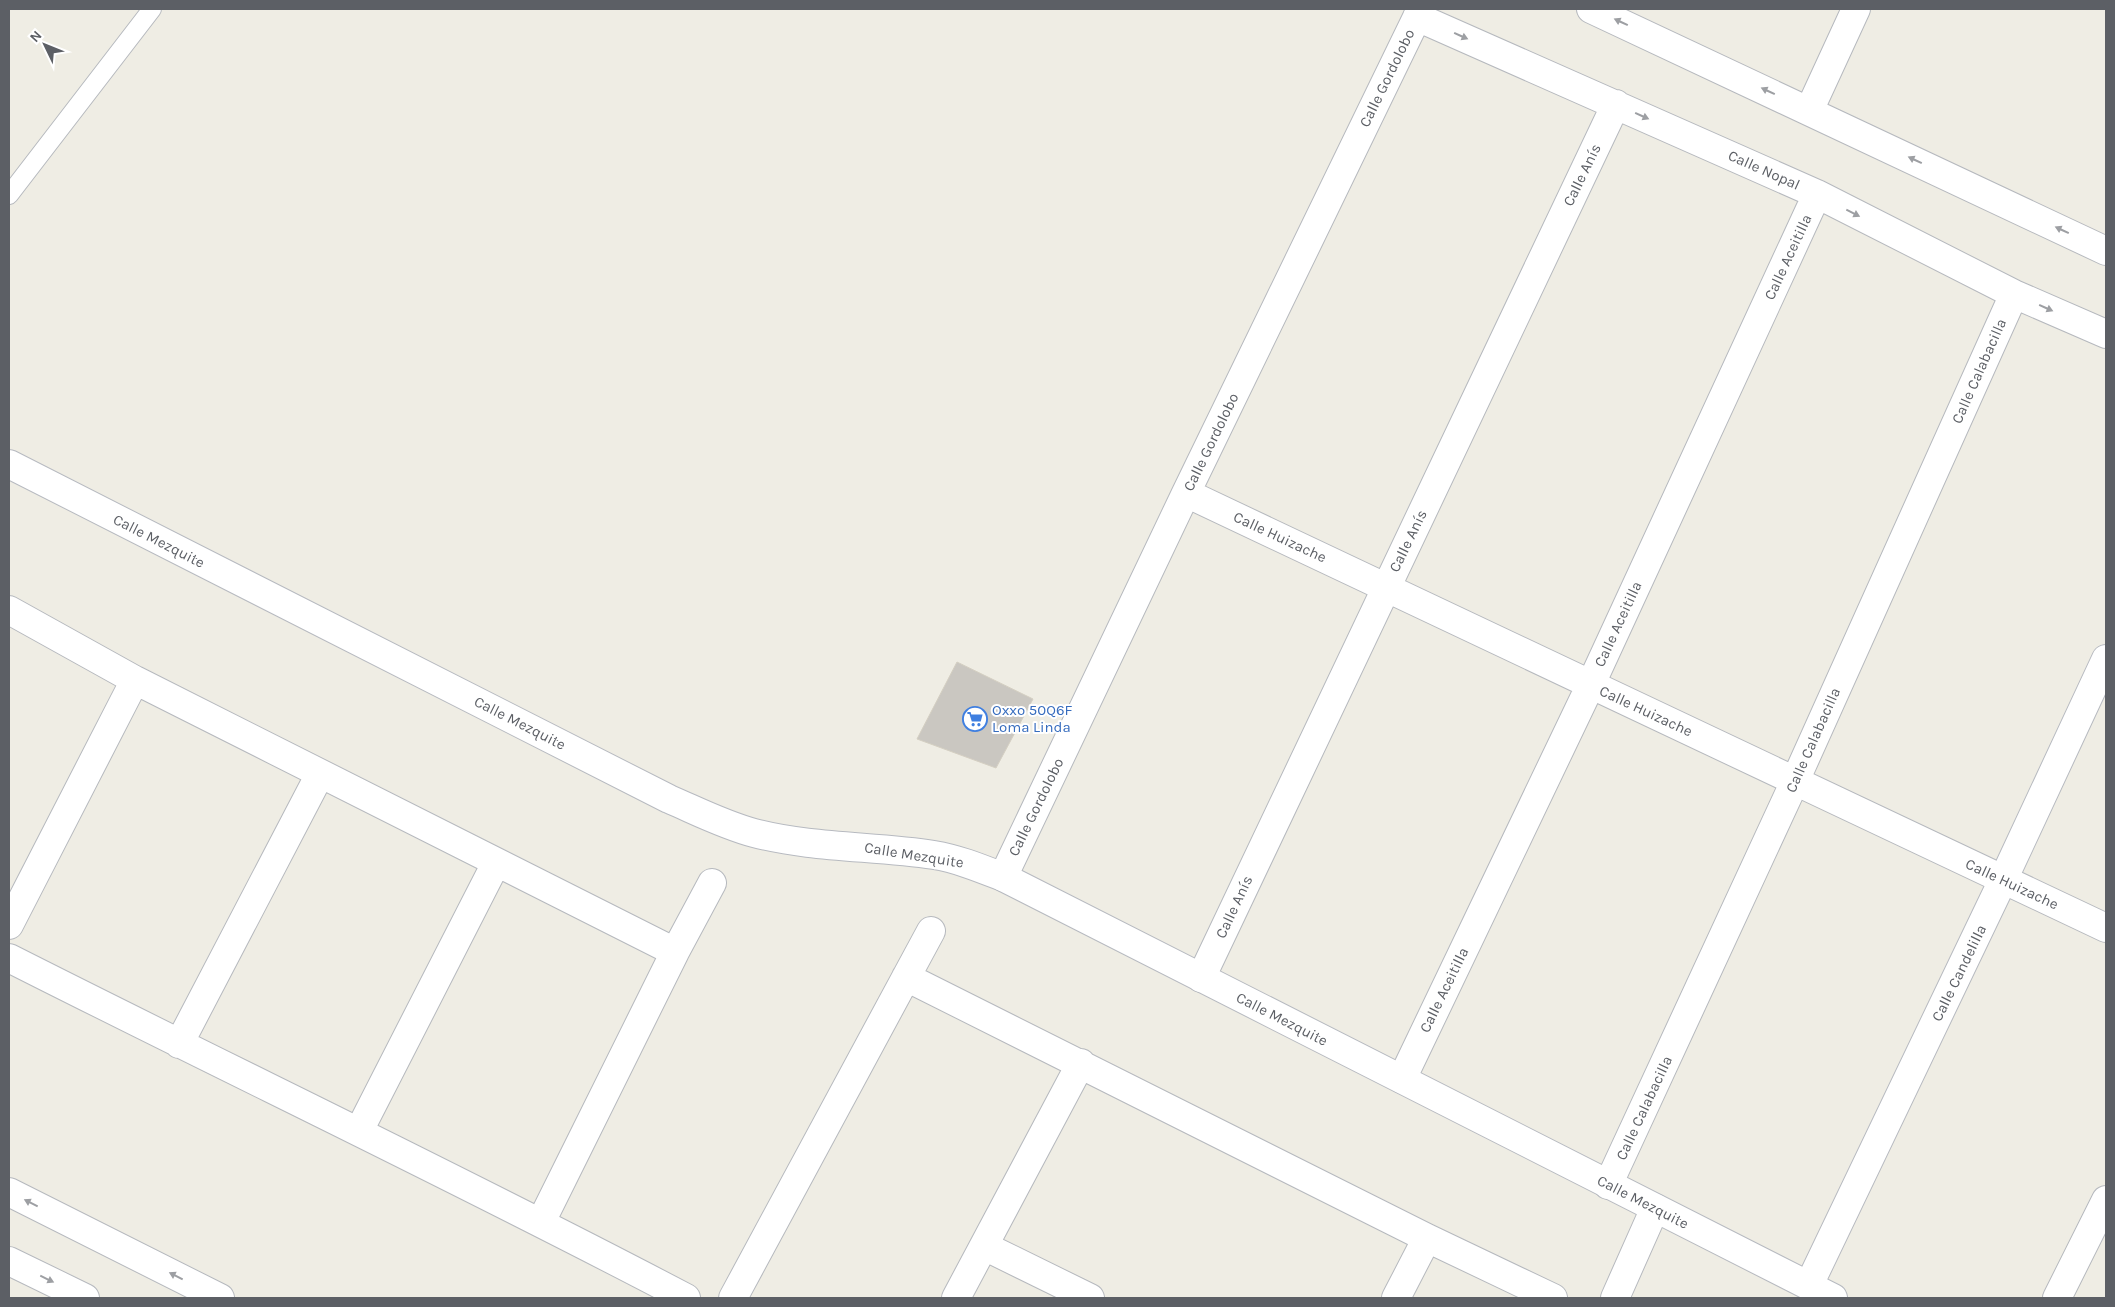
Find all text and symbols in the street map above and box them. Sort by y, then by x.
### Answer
one-way arrow [1614,18,1628,26]
north arrow [20,20,70,70]
street label: Calle Gordolobo [1355,26,1419,130]
text: N [26,27,46,46]
one-way arrow [1454,33,1468,41]
one-way arrow [1761,87,1775,95]
one-way arrow [1635,112,1649,120]
street label: Calle Anís [1559,141,1605,209]
street label: Calle Nopal [1725,146,1803,194]
one-way arrow [1908,156,1922,164]
one-way arrow [1846,209,1861,217]
street label: Calle Aceitilla [1760,211,1816,303]
one-way arrow [2055,225,2069,233]
one-way arrow [2039,304,2053,312]
street label: Calle Calabacilla [1948,316,2010,426]
street label: Calle Gordolobo [1179,390,1243,494]
street label: Calle Anís [1385,507,1431,575]
street label: Calle Huizache [1231,508,1329,566]
street label: Calle Mezquite [110,510,208,572]
street label: Calle Aceitilla [1590,578,1646,670]
street label: Calle Huizache [1597,682,1695,740]
street label: Calle Calabacilla [1782,685,1844,795]
street label: Calle Mezquite [471,692,569,754]
place label: Oxxo 50Q6F Loma Linda [992,701,1073,736]
supermarket icon: Oxxo 50Q6F Loma Linda [962,706,988,732]
street label: Calle Gordolobo [1004,755,1068,859]
street label: Calle Mezquite [863,838,965,872]
street label: Calle Huizache [1963,855,2061,913]
street label: Calle Anís [1212,873,1256,941]
street label: Calle Candelilla [1928,922,1990,1024]
street label: Calle Aceitilla [1416,945,1472,1035]
street label: Calle Mezquite [1233,988,1331,1050]
street label: Calle Calabacilla [1612,1053,1676,1163]
street label: Calle Mezquite [1594,1171,1692,1233]
one-way arrow [24,1199,38,1207]
one-way arrow [169,1272,183,1280]
one-way arrow [40,1276,54,1284]

